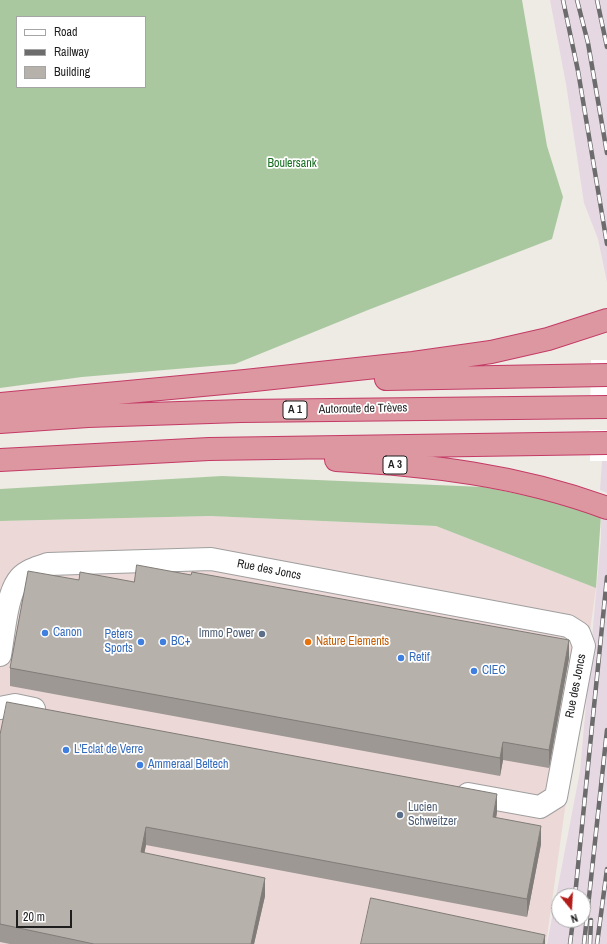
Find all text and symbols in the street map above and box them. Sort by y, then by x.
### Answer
legend [16,16,146,88]
text: Road [54,24,78,40]
text: Railway [54,44,89,60]
text: Building [54,64,90,80]
park label: Boulersank [267,157,317,171]
road number: A 1 [283,401,307,419]
street label: Autoroute de Trèves [318,401,408,417]
road number: A 3 [383,456,407,474]
street label: Rue des Joncs [236,557,302,583]
place label: Canon [53,626,82,640]
place label: Immo Power [199,627,254,641]
marker: Canon [40,628,50,638]
place label: Peters Sports [105,628,133,656]
marker: Immo Power [257,629,267,639]
place label: BC+ [171,635,190,649]
place label: Nature Elements [316,635,389,649]
marker: Peters Sports [136,637,146,647]
marker: BC+ [158,637,168,647]
marker: Nature Elements [303,637,313,647]
place label: Retif [409,651,430,665]
marker: Retif [396,653,406,663]
street label: Rue des Joncs [563,653,589,719]
place label: CIEC [482,664,506,678]
marker: CIEC [469,666,479,676]
place label: L'Eclat de Verre [74,743,143,757]
marker: L'Eclat de Verre [61,745,71,755]
place label: Ammeraal Beltech [148,758,228,772]
marker: Ammeraal Beltech [135,760,145,770]
place label: Lucien Schweitzer [408,801,457,829]
marker: Lucien Schweitzer [395,810,405,820]
north arrow [551,888,591,928]
scale bar [18,902,74,928]
text: 20 m [23,909,45,925]
text: N [569,911,580,926]

